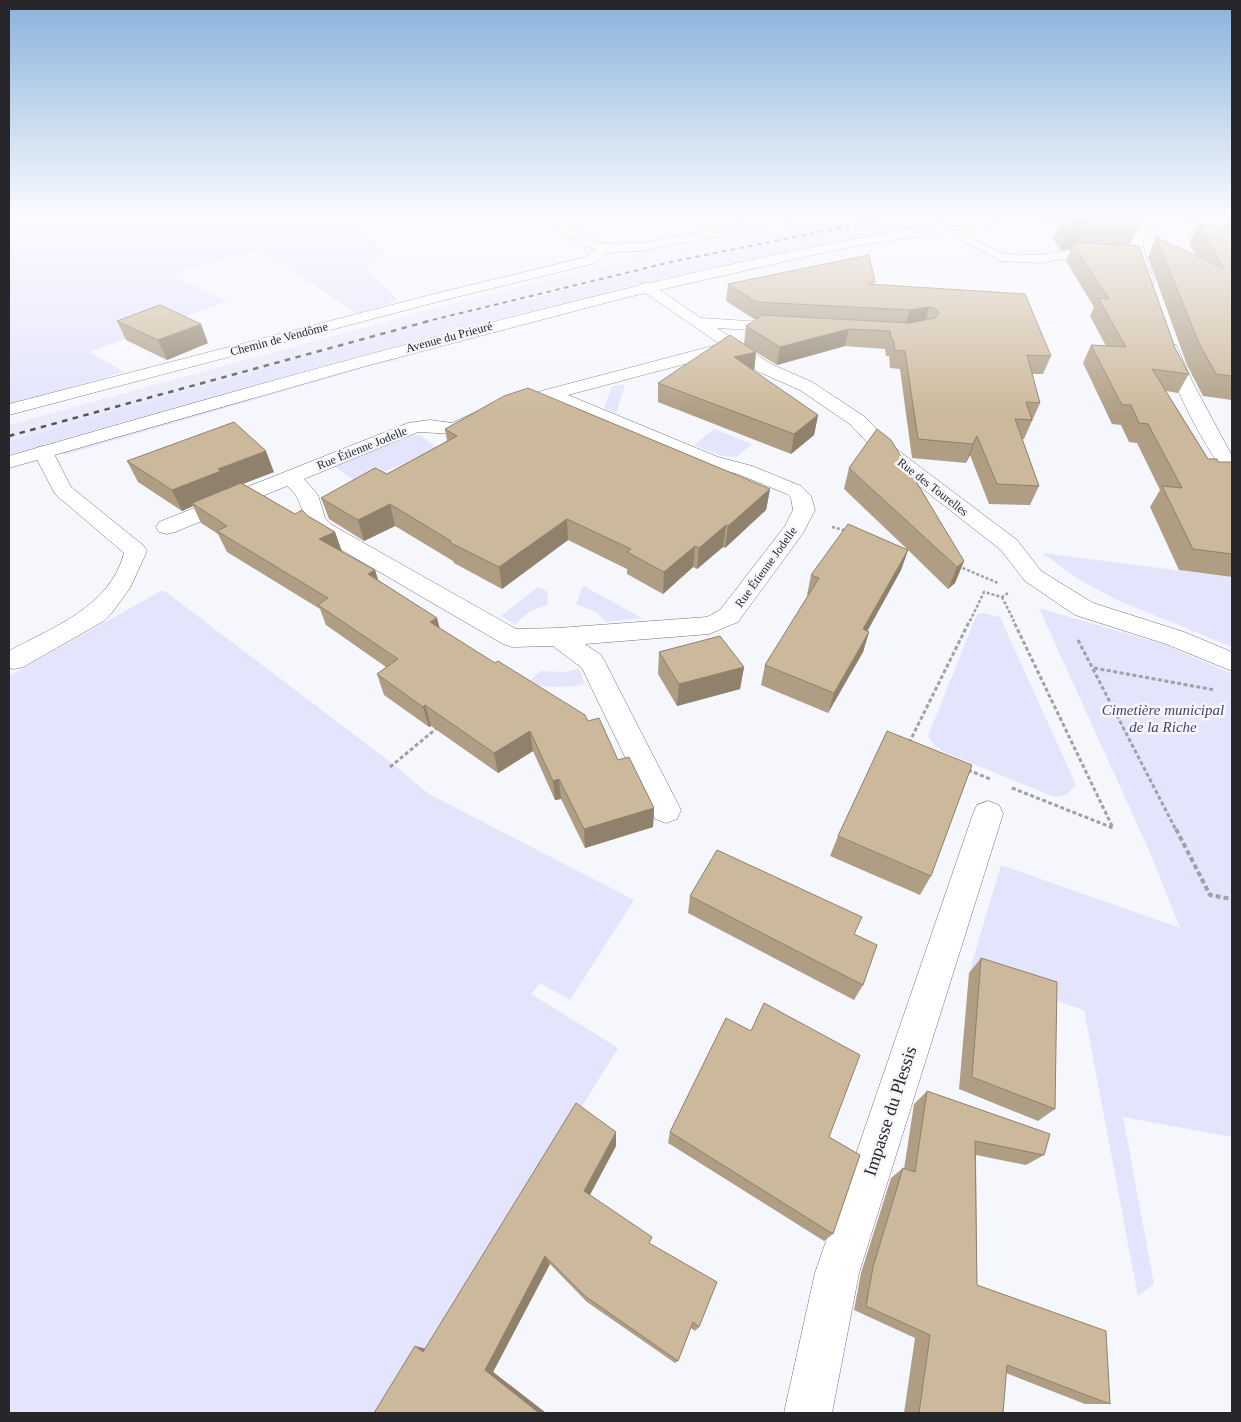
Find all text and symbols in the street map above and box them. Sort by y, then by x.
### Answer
street label: Chemin de Vendôme [229,319,329,359]
street label: Avenue du Prieuré [404,319,494,355]
street label: Rue Étienne Jodelle [315,424,409,472]
street label: Rue des Tourelles [895,455,971,519]
street label: Rue Étienne Jodelle [732,524,800,610]
park label: Cimetière municipal de la Riche [1102,702,1224,735]
street label: Impasse du Plessis [860,1044,920,1178]

